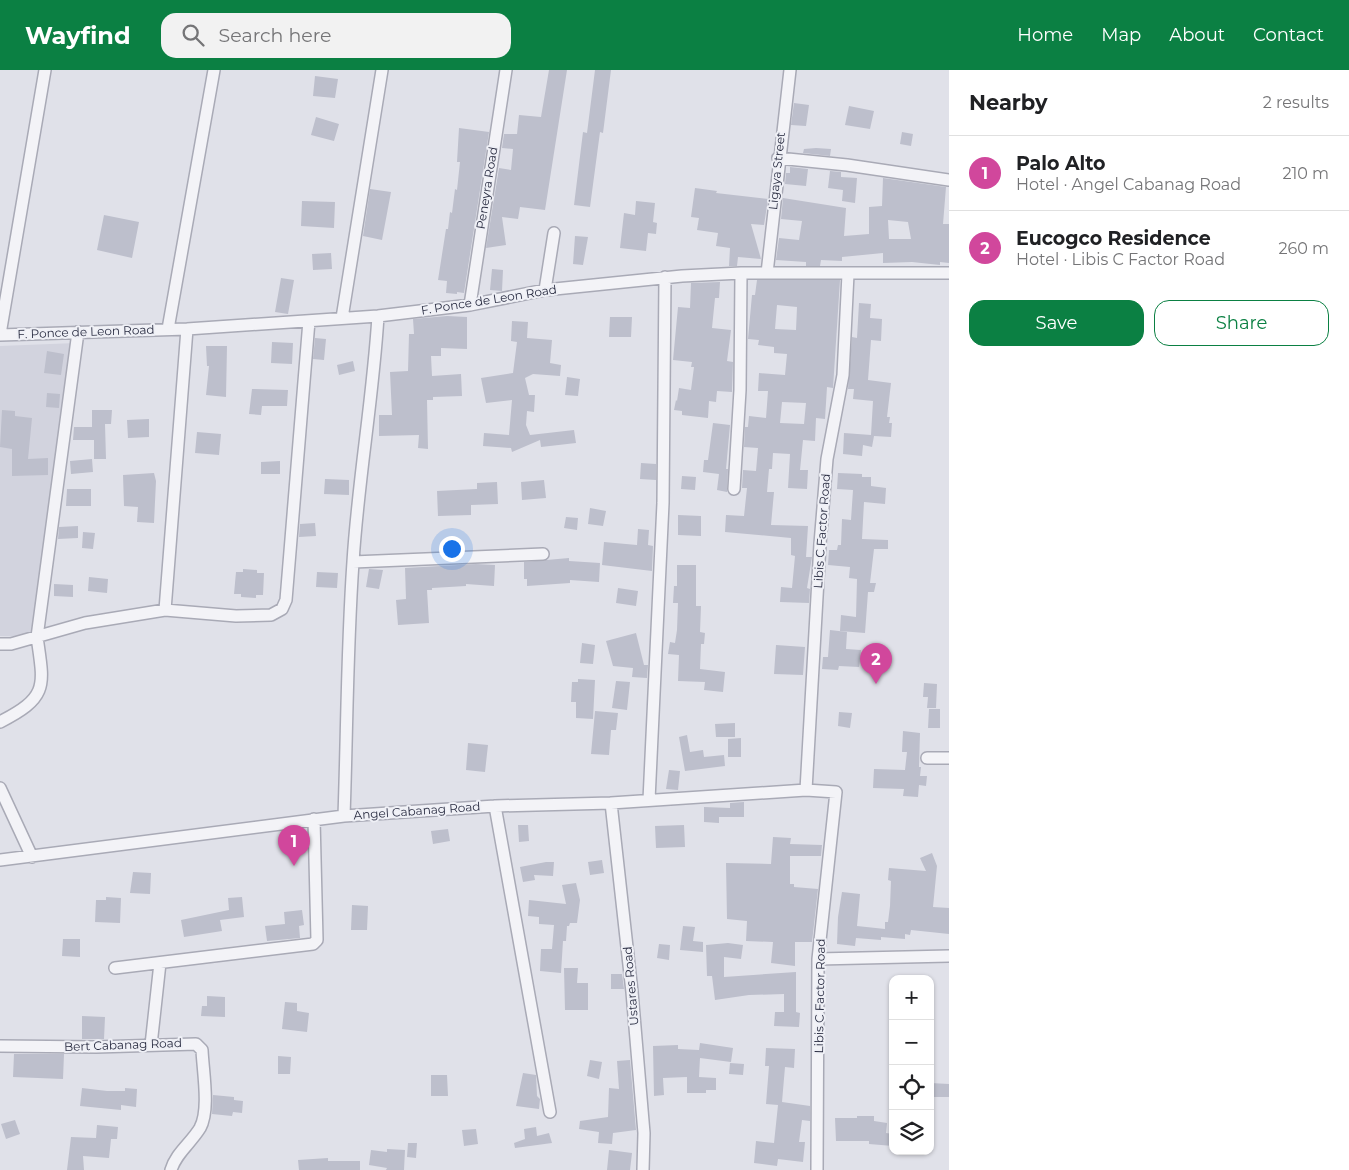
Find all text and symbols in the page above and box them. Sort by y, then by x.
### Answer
search box [161,13,511,58]
text: Wayfind [25,21,131,50]
icon: search [179,21,207,49]
text: Search here [219,24,332,47]
text: Home [1017,24,1073,46]
text: Map [1101,24,1141,46]
text: About [1169,24,1225,46]
text: Contact [1253,24,1324,46]
text: Nearby [969,90,1048,115]
text: 2 results [1263,93,1329,112]
street label: Ligaya Street [765,131,788,211]
street label: Peneyra Road [473,146,500,230]
text: Palo Alto [1016,152,1106,175]
text: 1 [982,164,988,183]
text: 210 m [1282,164,1329,183]
text: Hotel · Angel Cabanag Road [1016,175,1241,194]
text: Eucogco Residence [1016,227,1211,250]
text: 2 [980,239,990,258]
text: 260 m [1278,239,1329,258]
text: Hotel · Libis C Factor Road [1016,250,1225,269]
street label: F. Ponce de Leon Road [420,281,558,318]
button: Save [969,300,1144,346]
button: Share [1154,300,1329,346]
street label: F. Ponce de Leon Road [17,322,155,341]
street label: Libis C Factor Road [810,473,833,589]
your location [439,536,465,562]
pin: 2 [860,643,892,684]
street label: Angel Cabanag Road [353,799,481,822]
pin: 1 [278,825,310,866]
street label: Libis C Factor Road [811,938,828,1054]
street label: Ustares Road [620,946,641,1026]
map controls [889,975,934,1155]
button: + [889,975,934,1020]
button: − [889,1020,934,1065]
street label: Bert Cabanag Road [64,1035,182,1054]
button: locate [889,1065,934,1110]
button: layers [889,1110,934,1155]

